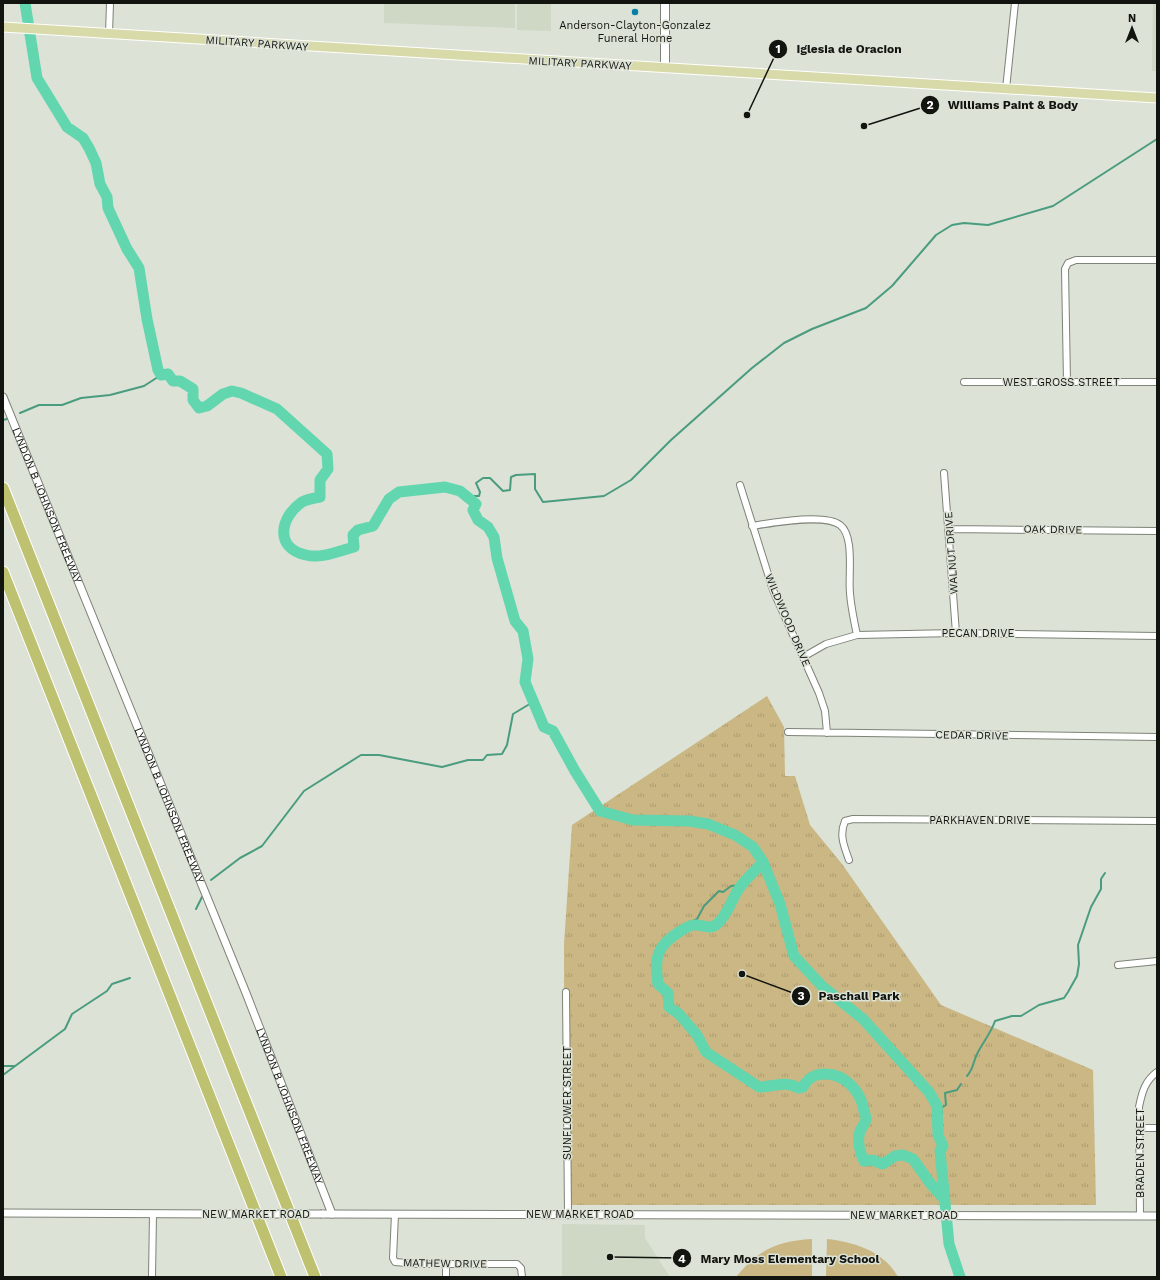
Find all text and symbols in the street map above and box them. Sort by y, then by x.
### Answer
marker: Anderson-Clayton-Gonzalez Funeral Home [630,7,640,17]
north arrow [1112,8,1152,48]
text: N [1128,12,1136,25]
place label: Anderson-Clayton-Gonzalez Funeral Home [559,19,711,45]
street label: MILITARY PARKWAY [205,33,309,54]
callout: Iglesia de Oracion [768,37,909,61]
text: 1 [775,42,781,56]
text: Iglesia de Oracion [796,42,902,56]
street label: MILITARY PARKWAY [528,54,632,73]
callout: Williams Paint & Body [920,93,1086,117]
text: 2 [926,98,934,112]
text: Williams Paint & Body [948,98,1078,112]
street label: WEST GROSS STREET [1002,376,1120,389]
street label: LYNDON B JOHNSON FREEWAY [9,426,85,586]
street label: WALNUT DRIVE [942,511,961,595]
street label: OAK DRIVE [1024,522,1082,537]
street label: WILDWOOD DRIVE [762,572,813,669]
street label: PECAN DRIVE [942,627,1014,640]
street label: LYNDON B JOHNSON FREEWAY [131,726,207,886]
street label: CEDAR DRIVE [935,728,1009,743]
street label: PARKHAVEN DRIVE [929,814,1031,827]
callout: Paschall Park [791,984,908,1008]
text: 3 [797,989,805,1003]
text: Paschall Park [818,989,900,1003]
street label: LYNDON B JOHNSON FREEWAY [253,1026,326,1187]
street label: SUNFLOWER STREET [561,1046,574,1160]
street label: BRADEN STREET [1134,1108,1147,1198]
street label: NEW MARKET ROAD [202,1208,310,1221]
street label: NEW MARKET ROAD [526,1208,634,1221]
street label: NEW MARKET ROAD [850,1209,958,1222]
callout: Mary Moss Elementary School [672,1246,888,1270]
text: 4 [678,1252,686,1266]
text: Mary Moss Elementary School [701,1252,880,1266]
street label: MATHEW DRIVE [403,1256,487,1271]

